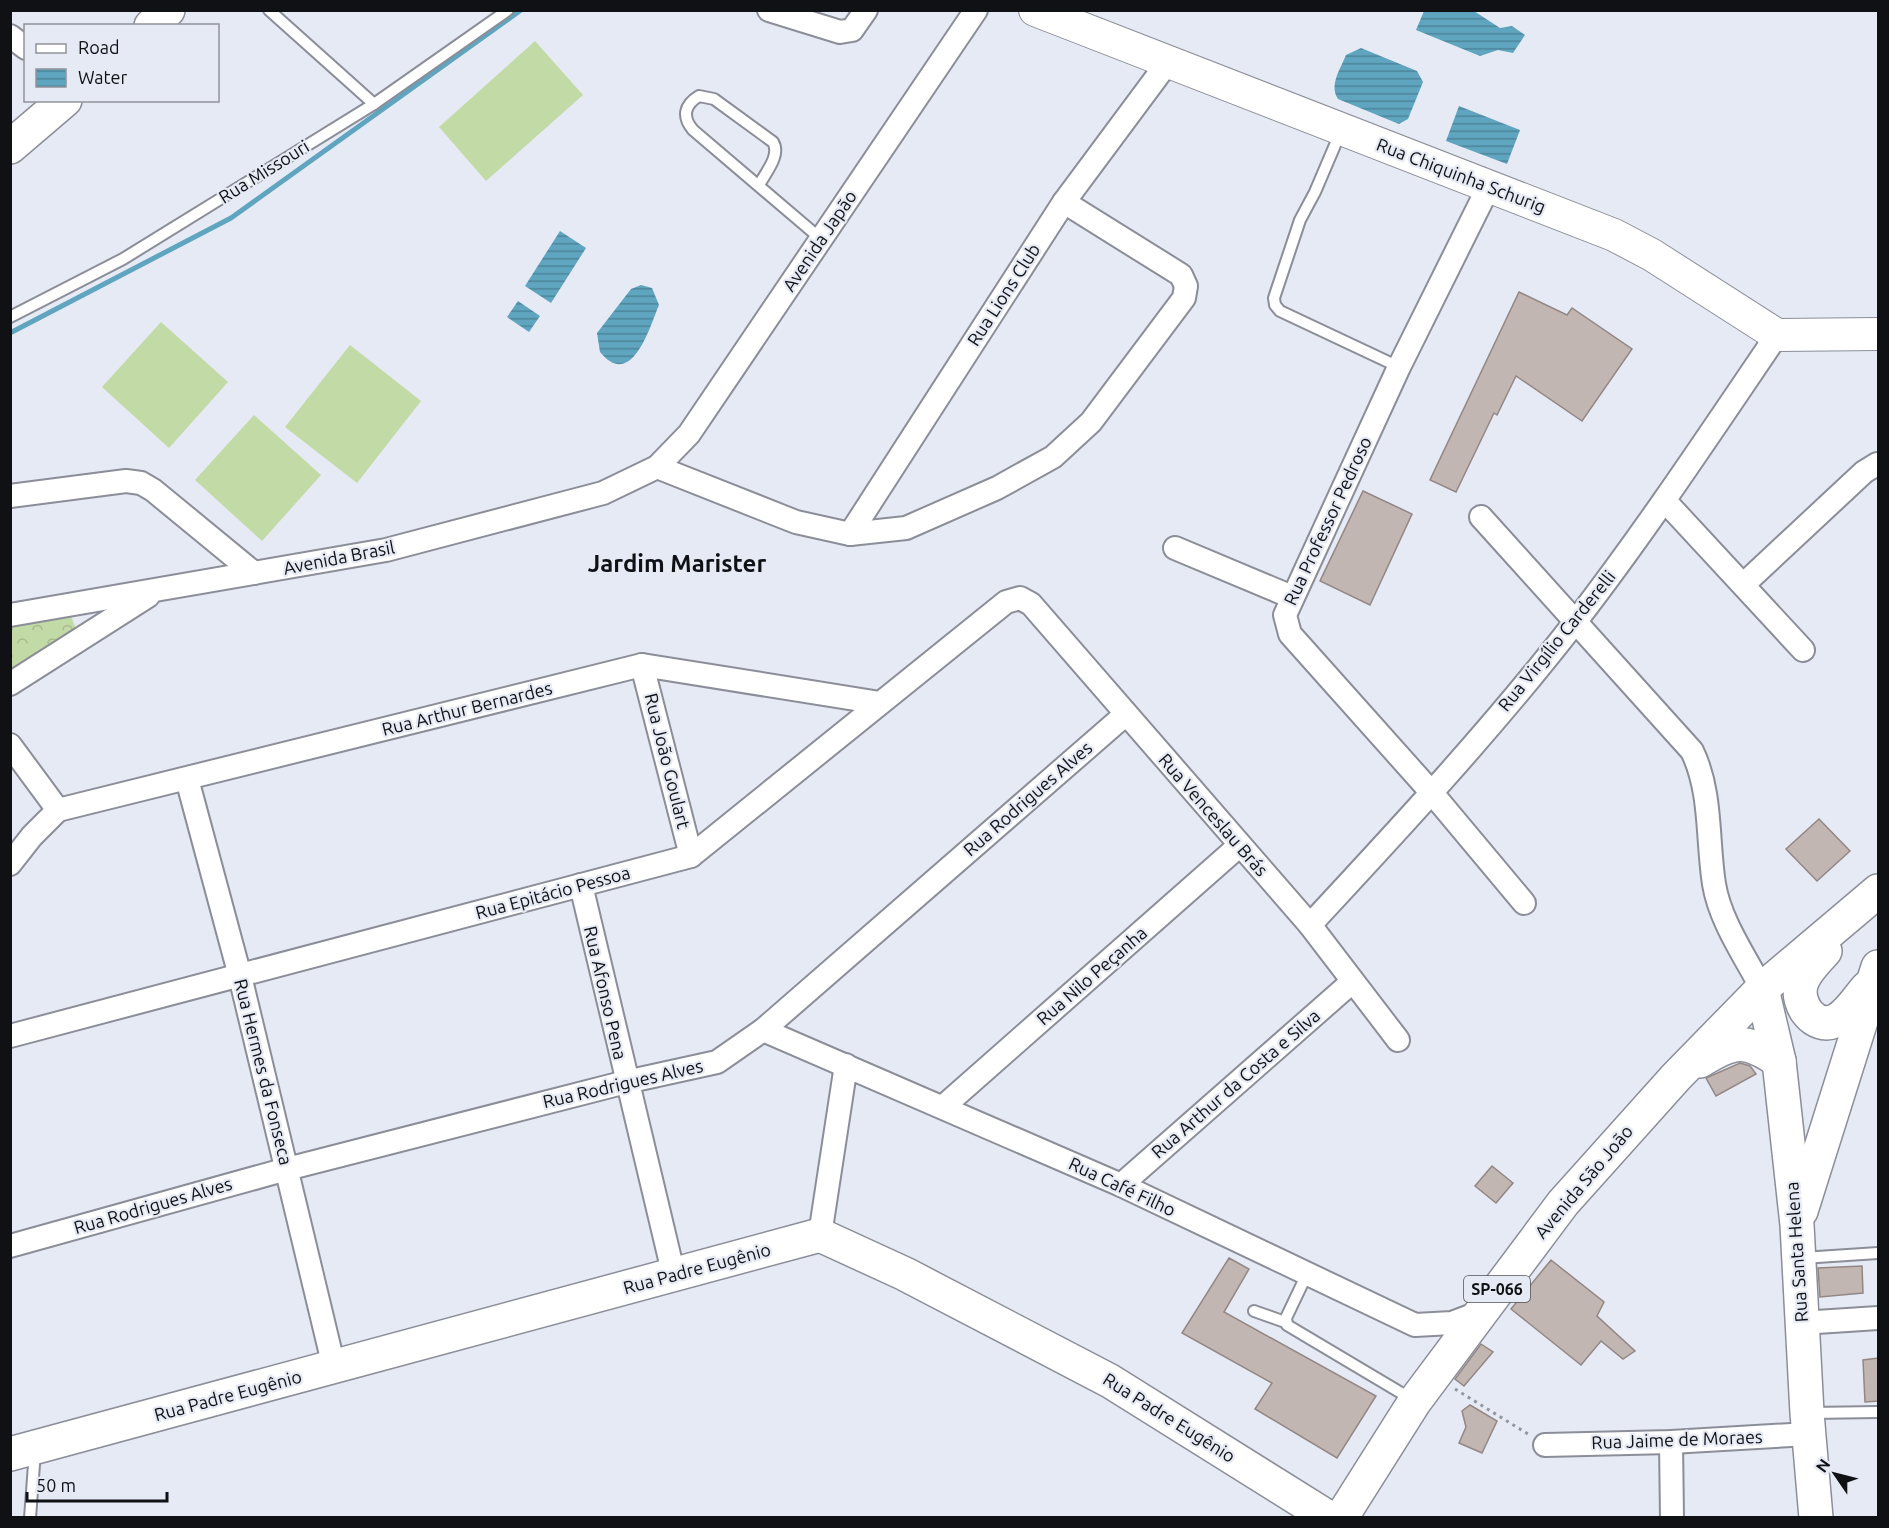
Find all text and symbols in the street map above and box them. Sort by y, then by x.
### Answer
legend [24,24,219,102]
text: Road [78,37,120,57]
text: Water [78,67,128,87]
street label: Rua Chiquinha Schurig [1374,134,1549,217]
street label: Rua Missouri [215,136,312,207]
street label: Avenida Japão [778,186,860,295]
street label: Rua Lions Club [963,240,1044,349]
street label: Rua Professor Pedroso [1279,433,1375,608]
street label: Avenida Brasil [281,536,397,578]
district label: Jardim Marister [588,550,766,577]
street label: Rua Virgílio Carderelli [1493,566,1619,715]
street label: Rua Arthur Bernardes [380,677,554,739]
street label: Rua João Goulart [641,691,694,831]
street label: Rua Rodrigues Alves [959,737,1096,859]
street label: Rua Venceslau Brás [1155,749,1272,880]
street label: Rua Epitácio Pessoa [473,862,632,922]
street label: Rua Nilo Peçanha [1032,922,1150,1028]
street label: Rua Afonso Pena [581,924,631,1062]
street label: Rua Hermes da Fonseca [231,977,297,1167]
street label: Rua Arthur da Costa e Silva [1147,1005,1323,1162]
street label: Rua Rodrigues Alves [541,1055,705,1111]
street label: Avenida São João [1530,1121,1636,1242]
street label: Rua Café Filho [1066,1153,1179,1220]
street label: Rua Rodrigues Alves [71,1173,234,1237]
street label: Rua Santa Helena [1781,1181,1811,1323]
street label: Rua Padre Eugênio [621,1239,773,1297]
road number: SP-066 [1464,1276,1530,1302]
street label: Rua Padre Eugênio [152,1366,304,1424]
street label: Rua Padre Eugênio [1100,1368,1239,1466]
street label: Rua Jaime de Moraes [1591,1426,1763,1452]
north arrow [1805,1444,1865,1504]
text: N [1812,1455,1834,1475]
scale bar [27,1465,166,1503]
text: 50 m [36,1475,76,1495]

